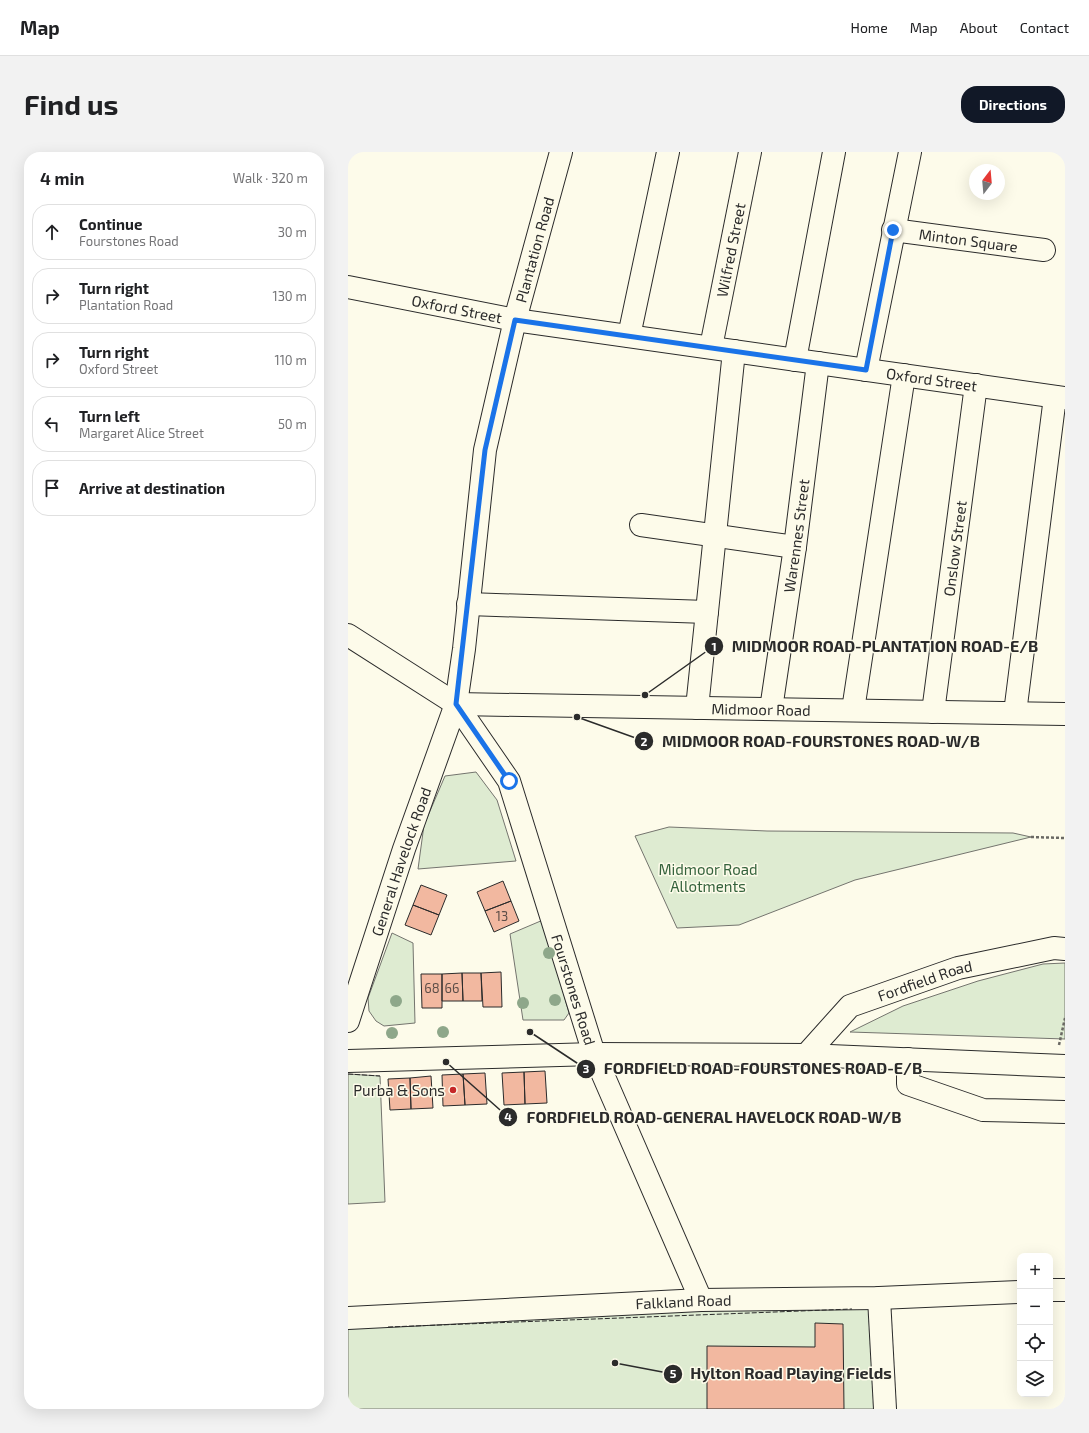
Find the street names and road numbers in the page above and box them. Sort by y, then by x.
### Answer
street label: Plantation Road [511,195,557,305]
street label: Wilfred Street [712,201,749,299]
street label: Minton Square [918,225,1019,255]
street label: Oxford Street [410,291,504,326]
street label: Oxford Street [885,364,979,394]
street label: Warennes Street [779,478,812,594]
street label: Onslow Street [939,499,970,597]
street label: Midmoor Road [711,699,811,719]
street label: General Havelock Road [367,785,434,938]
street label: Fourstones Road [548,932,600,1047]
street label: Fordfield Road [875,956,974,1005]
street label: Falkland Road [635,1291,732,1312]

